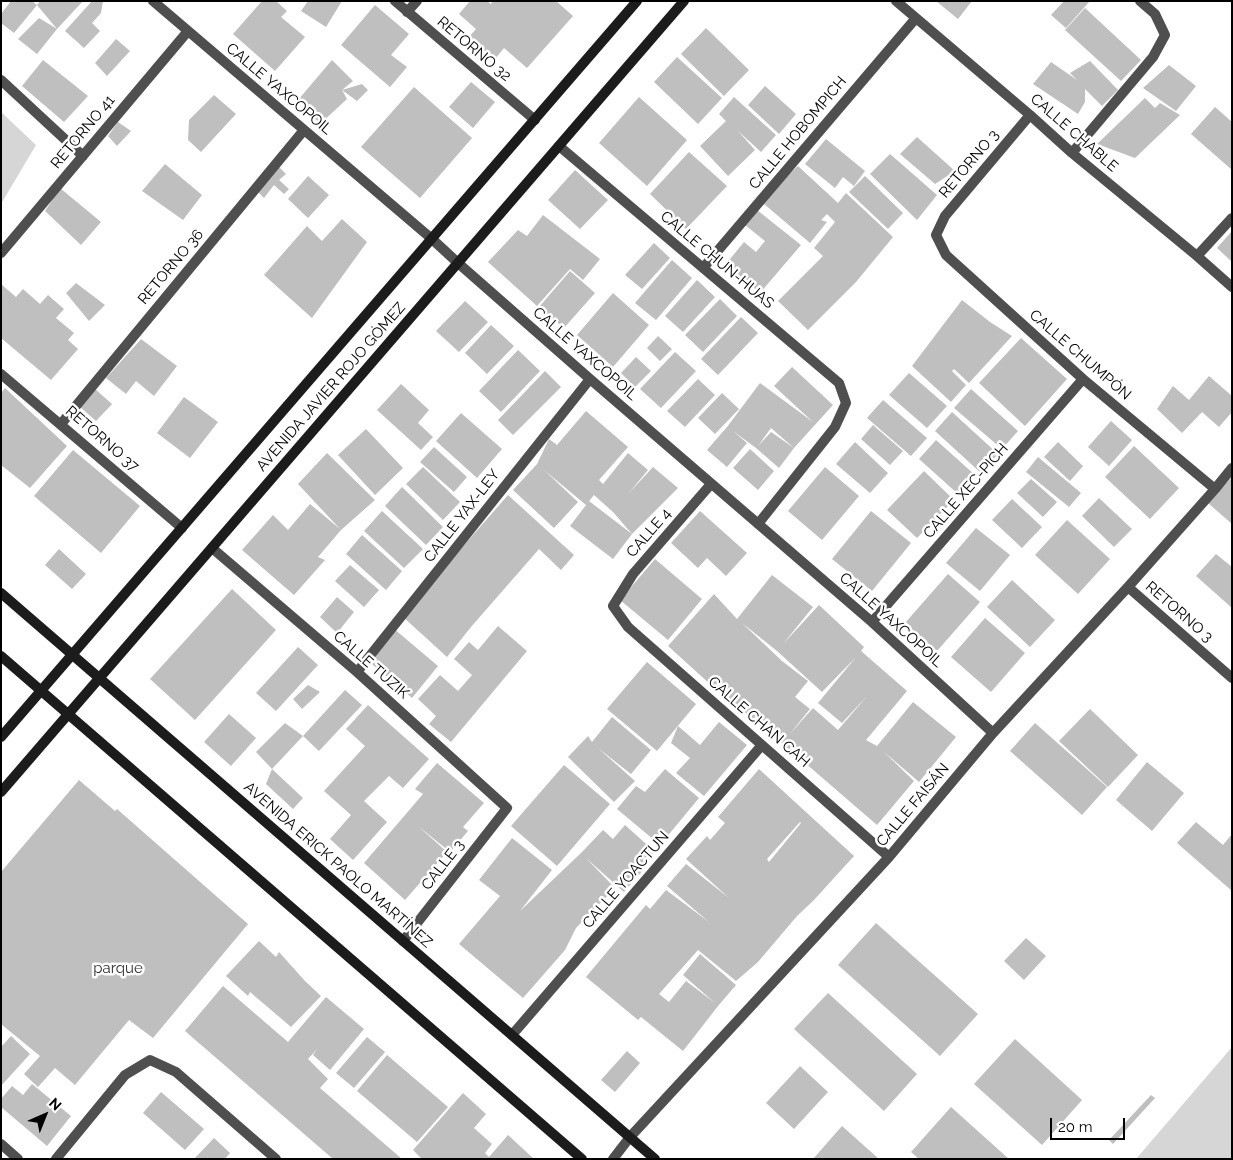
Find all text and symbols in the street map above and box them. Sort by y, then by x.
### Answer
street label: RETORNO 32 [433,13,515,85]
street label: CALLE YAXCOPOIL [222,39,336,139]
street label: CALLE HOBOMPICH [746,73,850,193]
street label: CALLE CHABLE [1027,90,1121,176]
street label: RETORNO 41 [47,92,119,172]
street label: RETORNO 3 [935,126,1003,202]
street label: CALLE CHUN-HUAS [657,207,777,313]
street label: RETORNO 36 [134,226,208,308]
street label: AVENIDA JAVIER ROJO GÓMEZ [253,299,409,475]
street label: CALLE YAXCOPOIL [529,304,641,404]
street label: CALLE CHUMPÓN [1026,306,1134,404]
street label: RETORNO 37 [62,402,142,476]
street label: CALLE XEC-PICH [920,440,1012,542]
street label: CALLE YAX-LEY [420,466,504,566]
street label: CALLE 4 [623,505,675,561]
street label: CALLE YAXCOPOIL [836,569,946,671]
street label: RETORNO 3 [1142,578,1216,646]
street label: CALLE TUZIK [330,627,412,703]
street label: CALLE CHAN CAH [704,673,814,771]
street label: CALLE FAISÁN [873,760,953,850]
street label: AVENIDA ERICK PAOLO MARTÍNEZ [240,778,436,952]
street label: CALLE YOACTUN [579,828,673,932]
street label: CALLE 3 [418,836,468,894]
park label: parque [93,959,143,977]
north arrow [20,1090,70,1140]
text: N [46,1095,65,1114]
scale bar [1053,1108,1128,1140]
text: 20 m [1058,1118,1093,1136]

